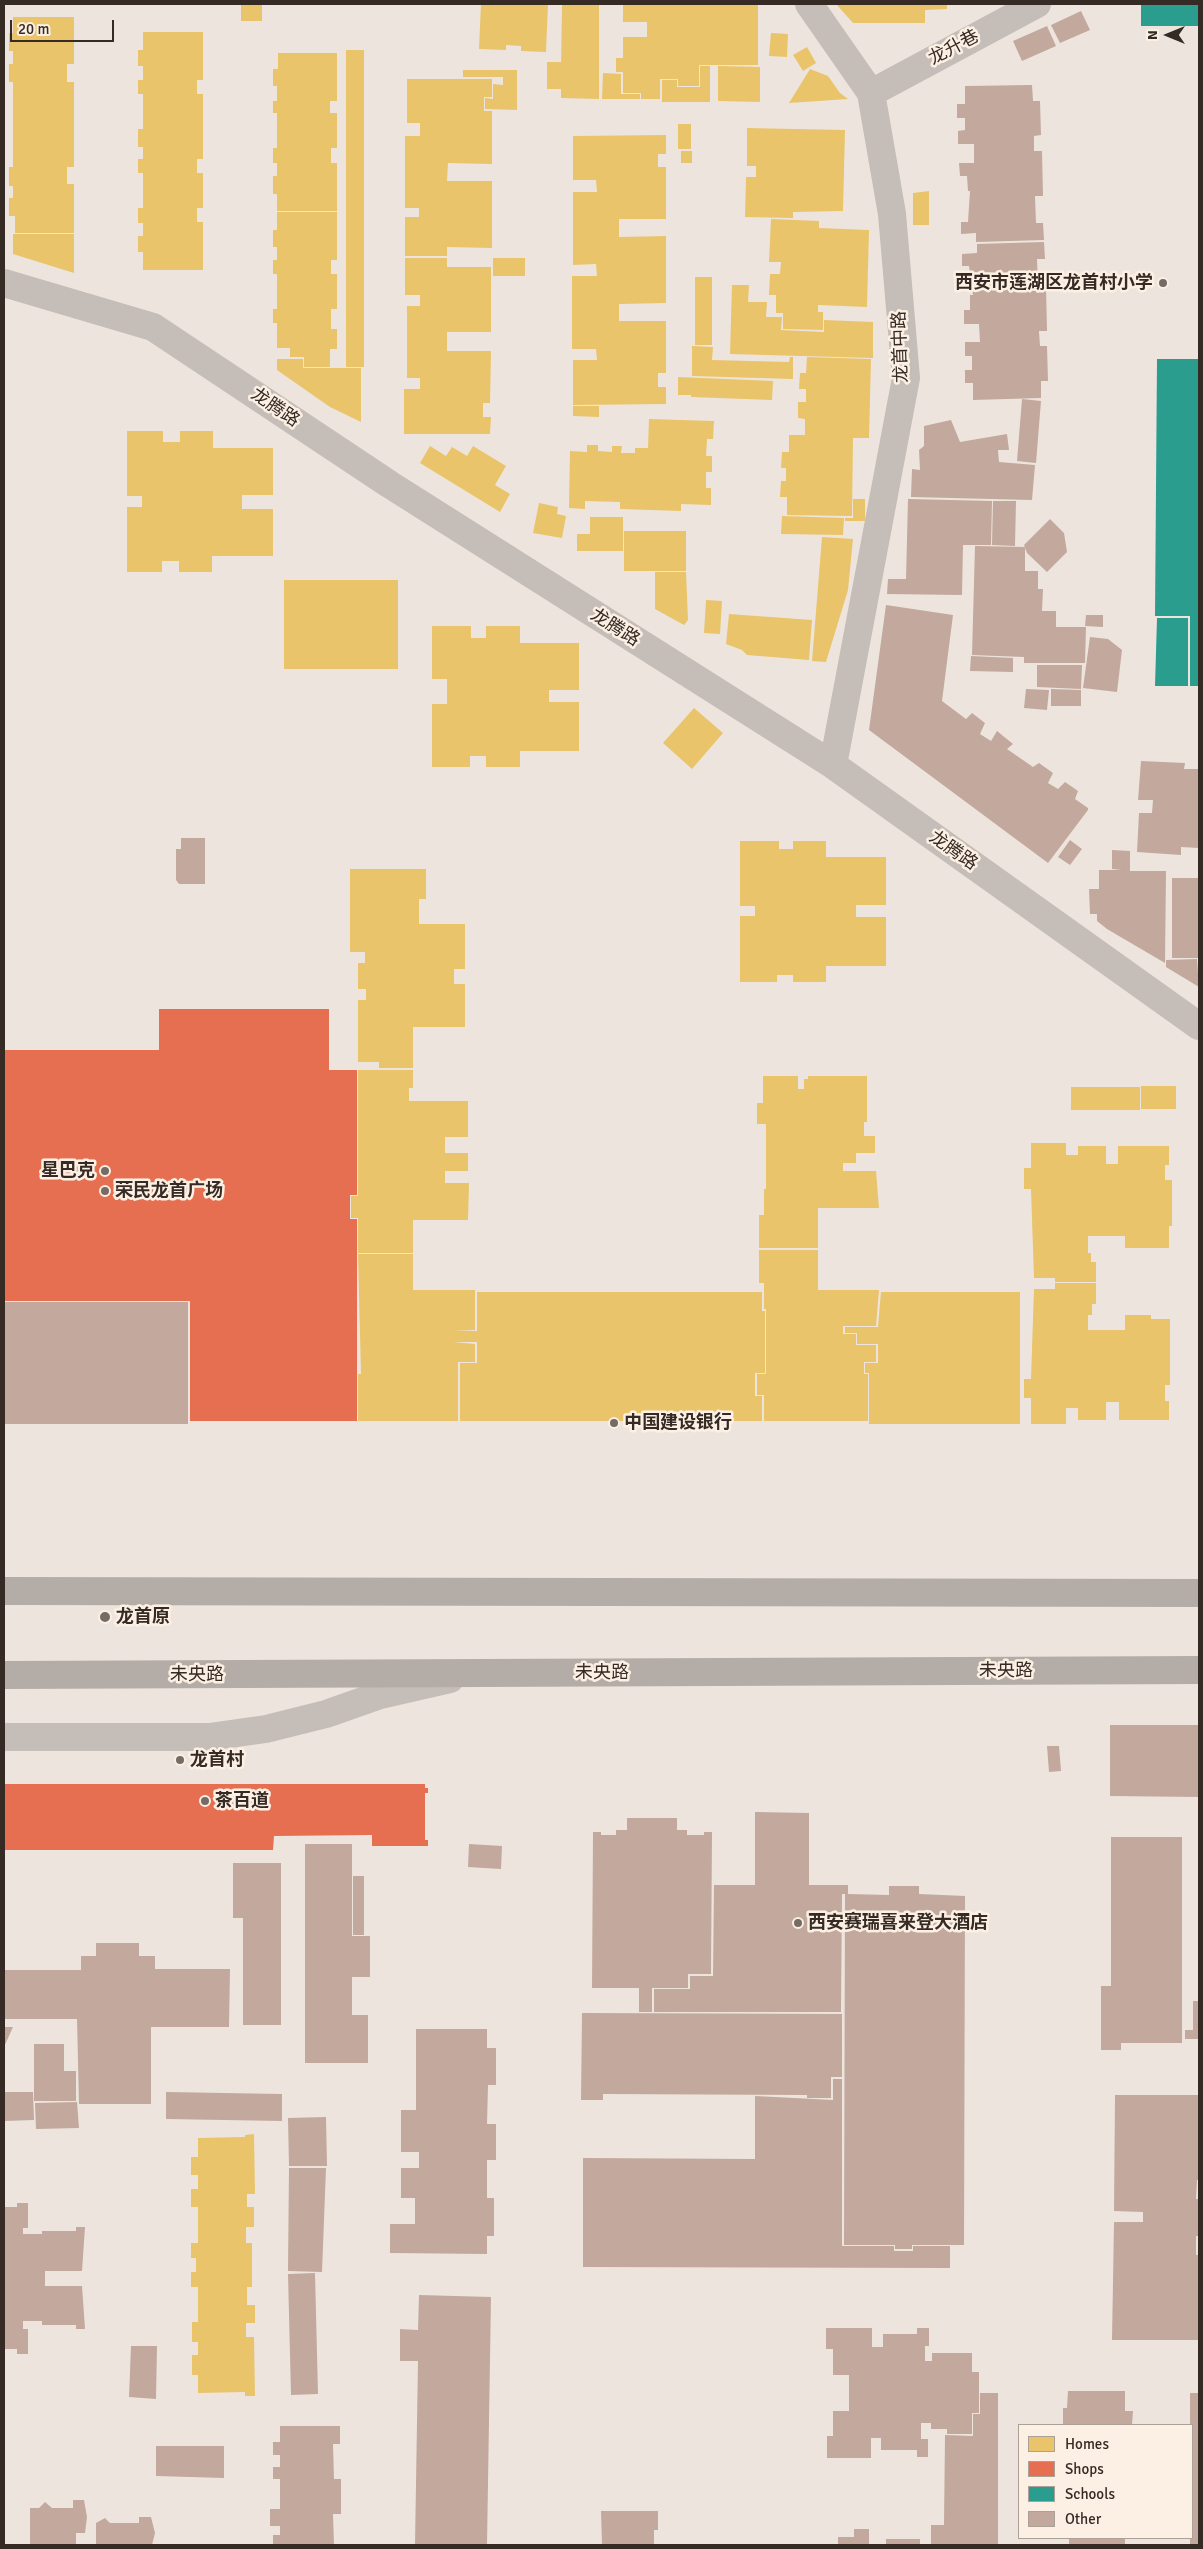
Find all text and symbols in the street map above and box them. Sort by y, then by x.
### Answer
scale bar [12,10,116,42]
north arrow [1143,10,1193,60]
text: 20 m [18,20,49,38]
street label: 龙升巷 [925,26,983,70]
text: N [1144,30,1161,40]
place label: 西安市莲湖区龙首村小学 [955,272,1153,294]
marker: 西安市莲湖区龙首村小学 [1157,277,1169,289]
street label: 龙首中路 [889,311,913,383]
street label: 龙腾路 [247,384,303,432]
street label: 龙腾路 [586,605,644,651]
street label: 龙腾路 [925,827,981,875]
place label: 星巴克 [41,1160,95,1182]
marker: 星巴克 [99,1165,111,1177]
place label: 荣民龙首广场 [115,1180,223,1202]
marker: 荣民龙首广场 [99,1185,111,1197]
place label: 中国建设银行 [624,1412,732,1434]
marker: 中国建设银行 [608,1417,620,1429]
place label: 龙首原 [116,1606,170,1628]
marker: 龙首原 [98,1610,112,1624]
street label: 未央路 [979,1660,1033,1682]
street label: 未央路 [575,1662,629,1684]
street label: 未央路 [170,1664,224,1686]
place label: 龙首村 [190,1749,244,1771]
marker: 龙首村 [174,1754,186,1766]
place label: 茶百道 [215,1790,269,1812]
marker: 茶百道 [199,1795,211,1807]
place label: 西安赛瑞喜来登大酒店 [808,1912,988,1934]
marker: 西安赛瑞喜来登大酒店 [792,1917,804,1929]
legend [1018,2424,1193,2539]
text: Homes [1065,2435,1109,2453]
text: Shops [1065,2460,1104,2478]
text: Schools [1065,2485,1115,2503]
text: Other [1065,2510,1101,2528]

